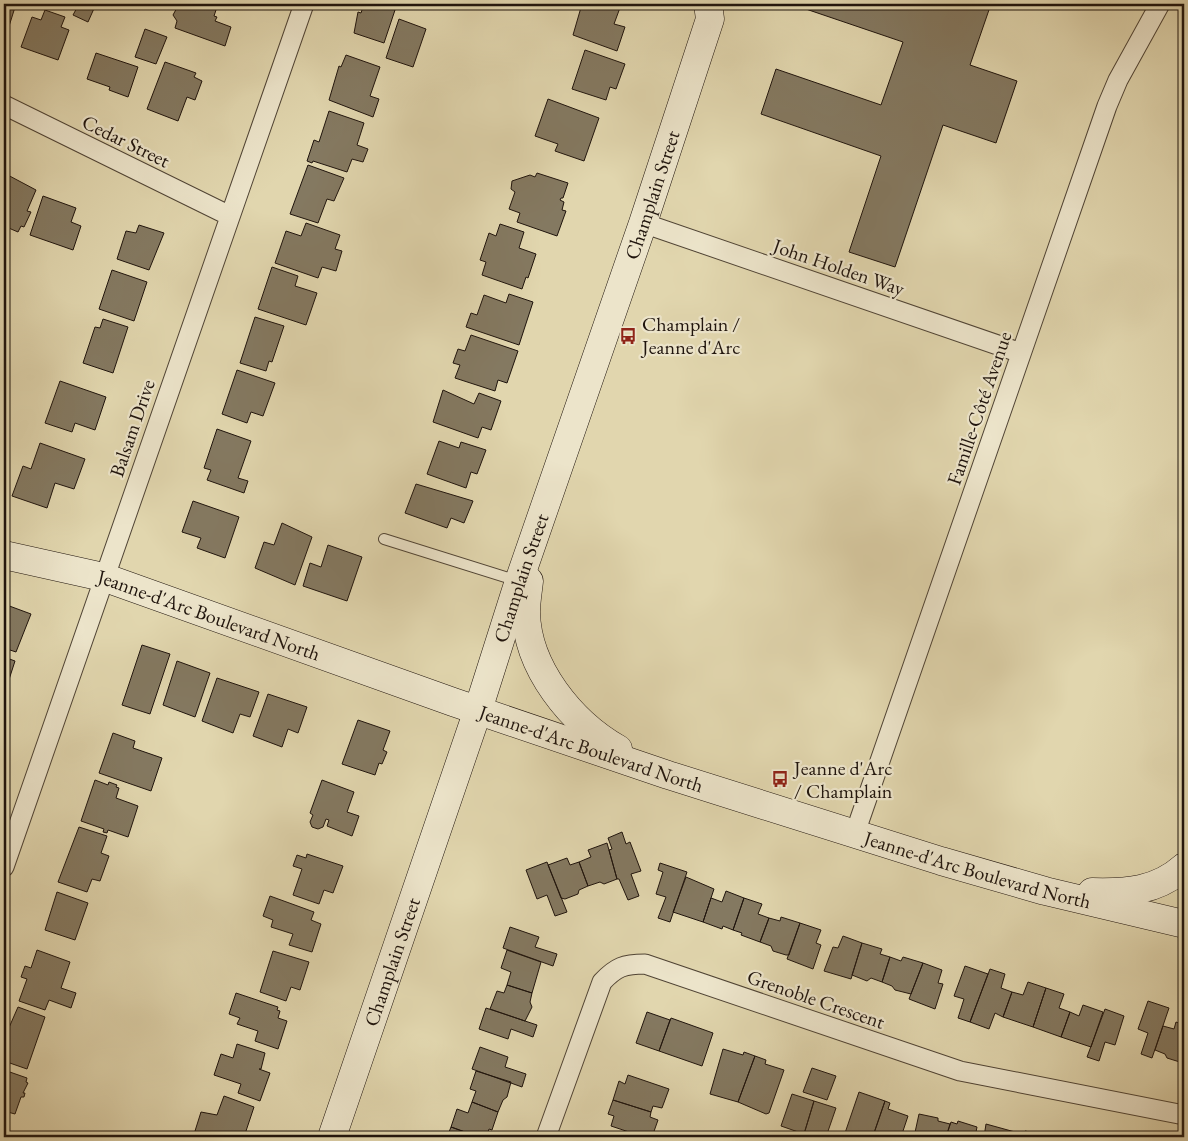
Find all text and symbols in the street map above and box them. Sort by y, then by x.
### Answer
street label: Cedar Street [78,109,175,174]
street label: Champlain Street [618,126,686,263]
street label: John Holden Way [768,232,908,302]
place label: Champlain / Jeanne d'Arc [640,311,740,360]
bus stop icon: Champlain / Jeanne d'Arc [618,326,638,346]
street label: Famille-Côté Avenue [941,328,1017,488]
street label: Balsam Drive [103,376,161,480]
street label: Champlain Street [487,509,555,646]
street label: Jeanne-d'Arc Boulevard North [93,563,324,667]
street label: Jeanne-d'Arc Boulevard North [474,698,707,798]
place label: Jeanne d'Arc / Champlain [792,755,893,804]
bus stop icon: Jeanne d'Arc / Champlain [770,769,790,789]
street label: Jeanne-d'Arc Boulevard North [859,824,1094,914]
street label: Champlain Street [358,893,426,1030]
street label: Grenoble Crescent [744,963,889,1035]

